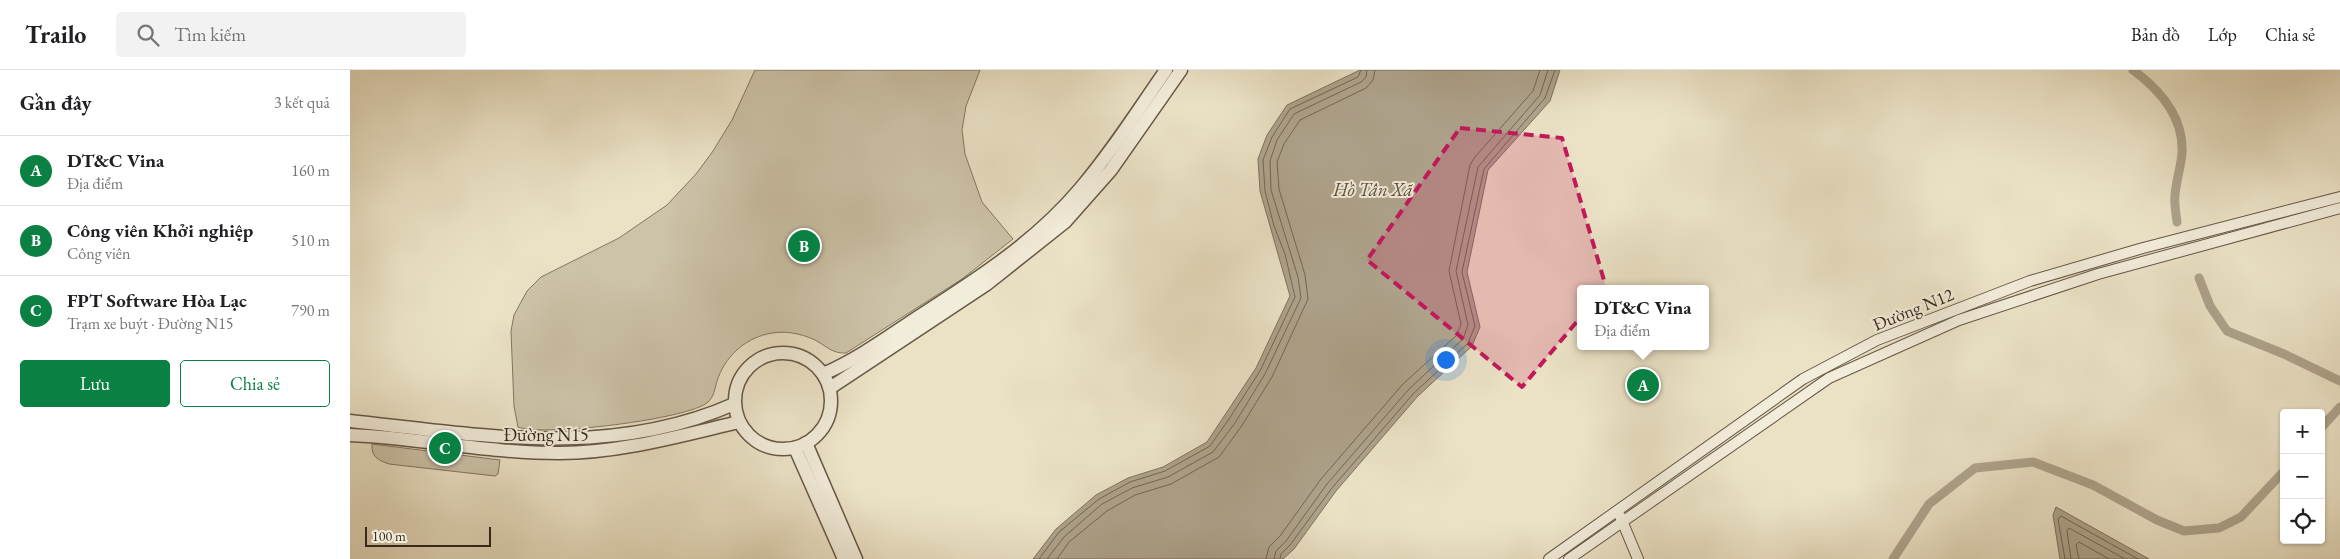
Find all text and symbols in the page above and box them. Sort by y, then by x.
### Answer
search box [116,12,466,57]
text: Trailo [25,19,86,50]
icon: search [134,21,162,49]
text: Tìm kiếm [174,22,246,47]
text: Bản đồ [2131,23,2180,46]
text: Lớp [2208,23,2237,46]
text: Chia sẻ [2265,23,2315,46]
text: Gần đây [20,89,92,116]
text: 3 kết quả [274,92,330,113]
text: DT&C Vina [67,148,164,173]
text: A [30,160,42,181]
text: 160 m [291,160,330,181]
text: Địa điểm [67,173,123,194]
water label: Hồ Tân Xã [1332,177,1414,202]
text: Công viên Khởi nghiệp [67,218,253,243]
pin: B [788,227,820,265]
text: B [31,230,41,251]
text: 510 m [291,230,330,251]
text: Công viên [67,243,131,264]
street label: Đường N12 [1869,282,1957,336]
popup [1577,285,1709,350]
text: FPT Software Hòa Lạc [67,288,247,313]
text: DT&C Vina [1594,295,1692,320]
text: C [30,300,42,321]
text: 790 m [291,300,330,321]
text: Trạm xe buýt · Đường N15 [67,313,234,334]
text: Địa điểm [1594,320,1651,341]
your location [1433,347,1459,373]
button: Lưu [20,360,170,407]
button: Chia sẻ [180,360,330,407]
pin: A [1627,366,1659,404]
map controls [2280,409,2325,544]
button: + [2280,409,2325,454]
street label: Đường N15 [503,423,589,446]
pin: C [429,429,461,467]
button: − [2280,454,2325,499]
button: locate [2280,499,2325,544]
scale bar [365,524,491,547]
text: 100 m [372,527,406,545]

